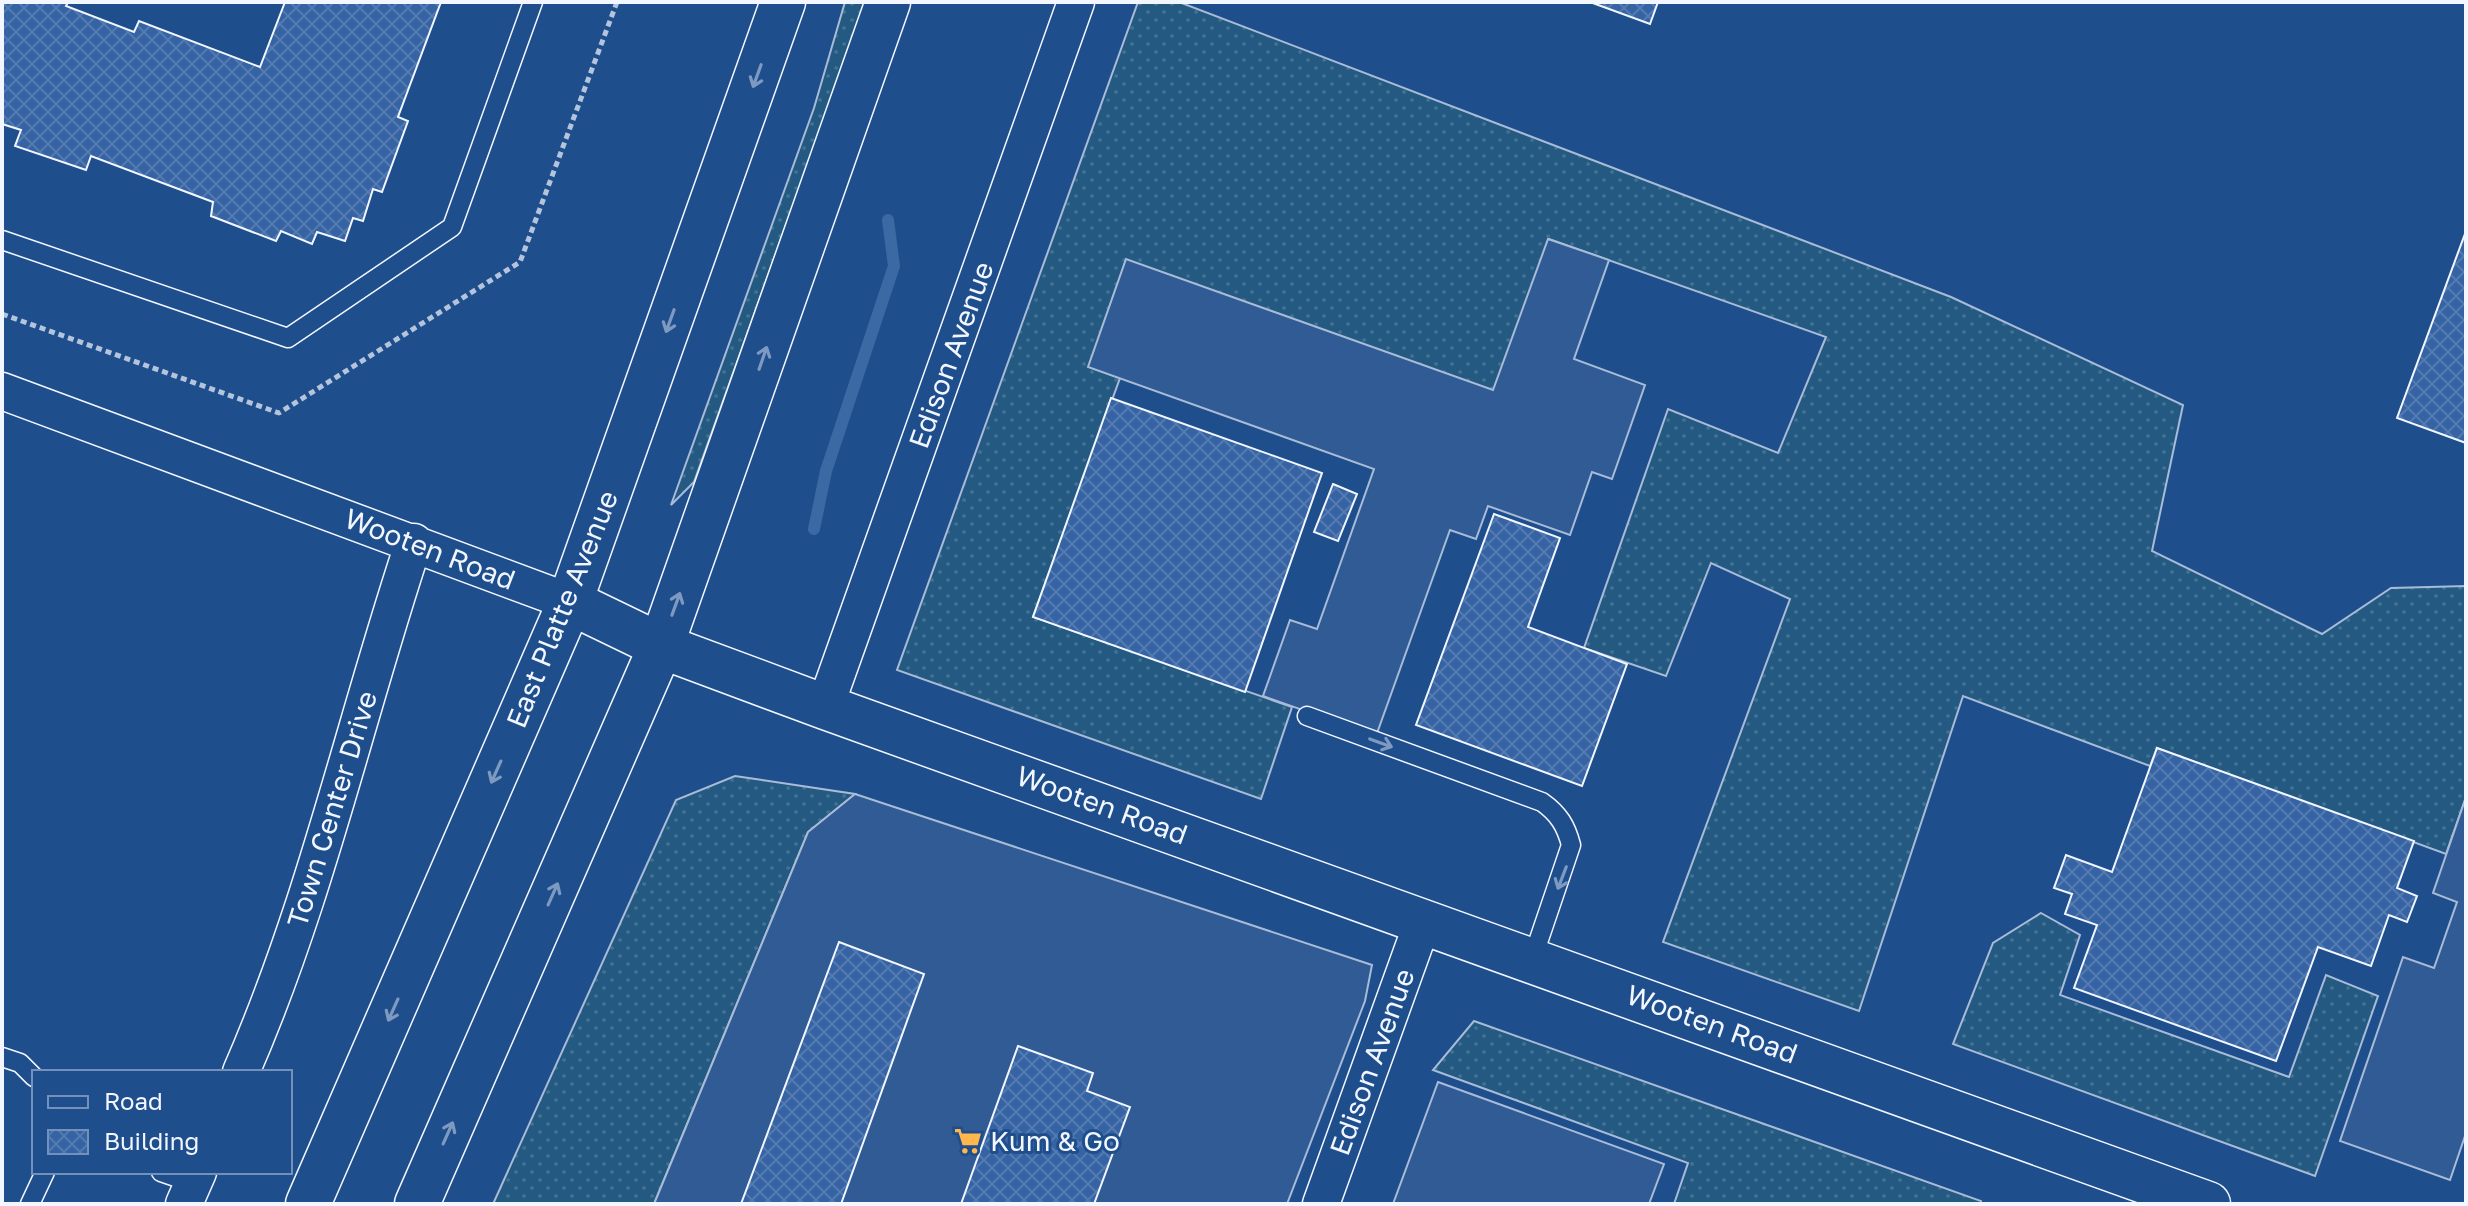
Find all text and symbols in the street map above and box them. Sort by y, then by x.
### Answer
one-way arrow [749,63,763,87]
street label: Edison Avenue [901,257,1000,453]
one-way arrow [662,308,676,332]
one-way arrow [756,346,771,371]
street label: East Platte Avenue [499,485,624,732]
street label: Wooten Road [340,501,520,596]
one-way arrow [670,592,685,617]
street label: Town Center Drive [280,687,383,931]
one-way arrow [1368,736,1393,751]
street label: Wooten Road [1012,758,1192,851]
one-way arrow [488,759,503,784]
one-way arrow [1553,865,1568,890]
one-way arrow [546,883,561,907]
street label: Edison Avenue [1322,964,1421,1160]
street label: Wooten Road [1622,977,1802,1070]
one-way arrow [384,998,399,1022]
legend [32,1070,292,1174]
text: Road [104,1086,163,1115]
one-way arrow [442,1121,457,1145]
place label: Kum & Go [990,1124,1120,1157]
text: Building [104,1126,199,1155]
supermarket icon: Kum & Go [953,1126,983,1156]

